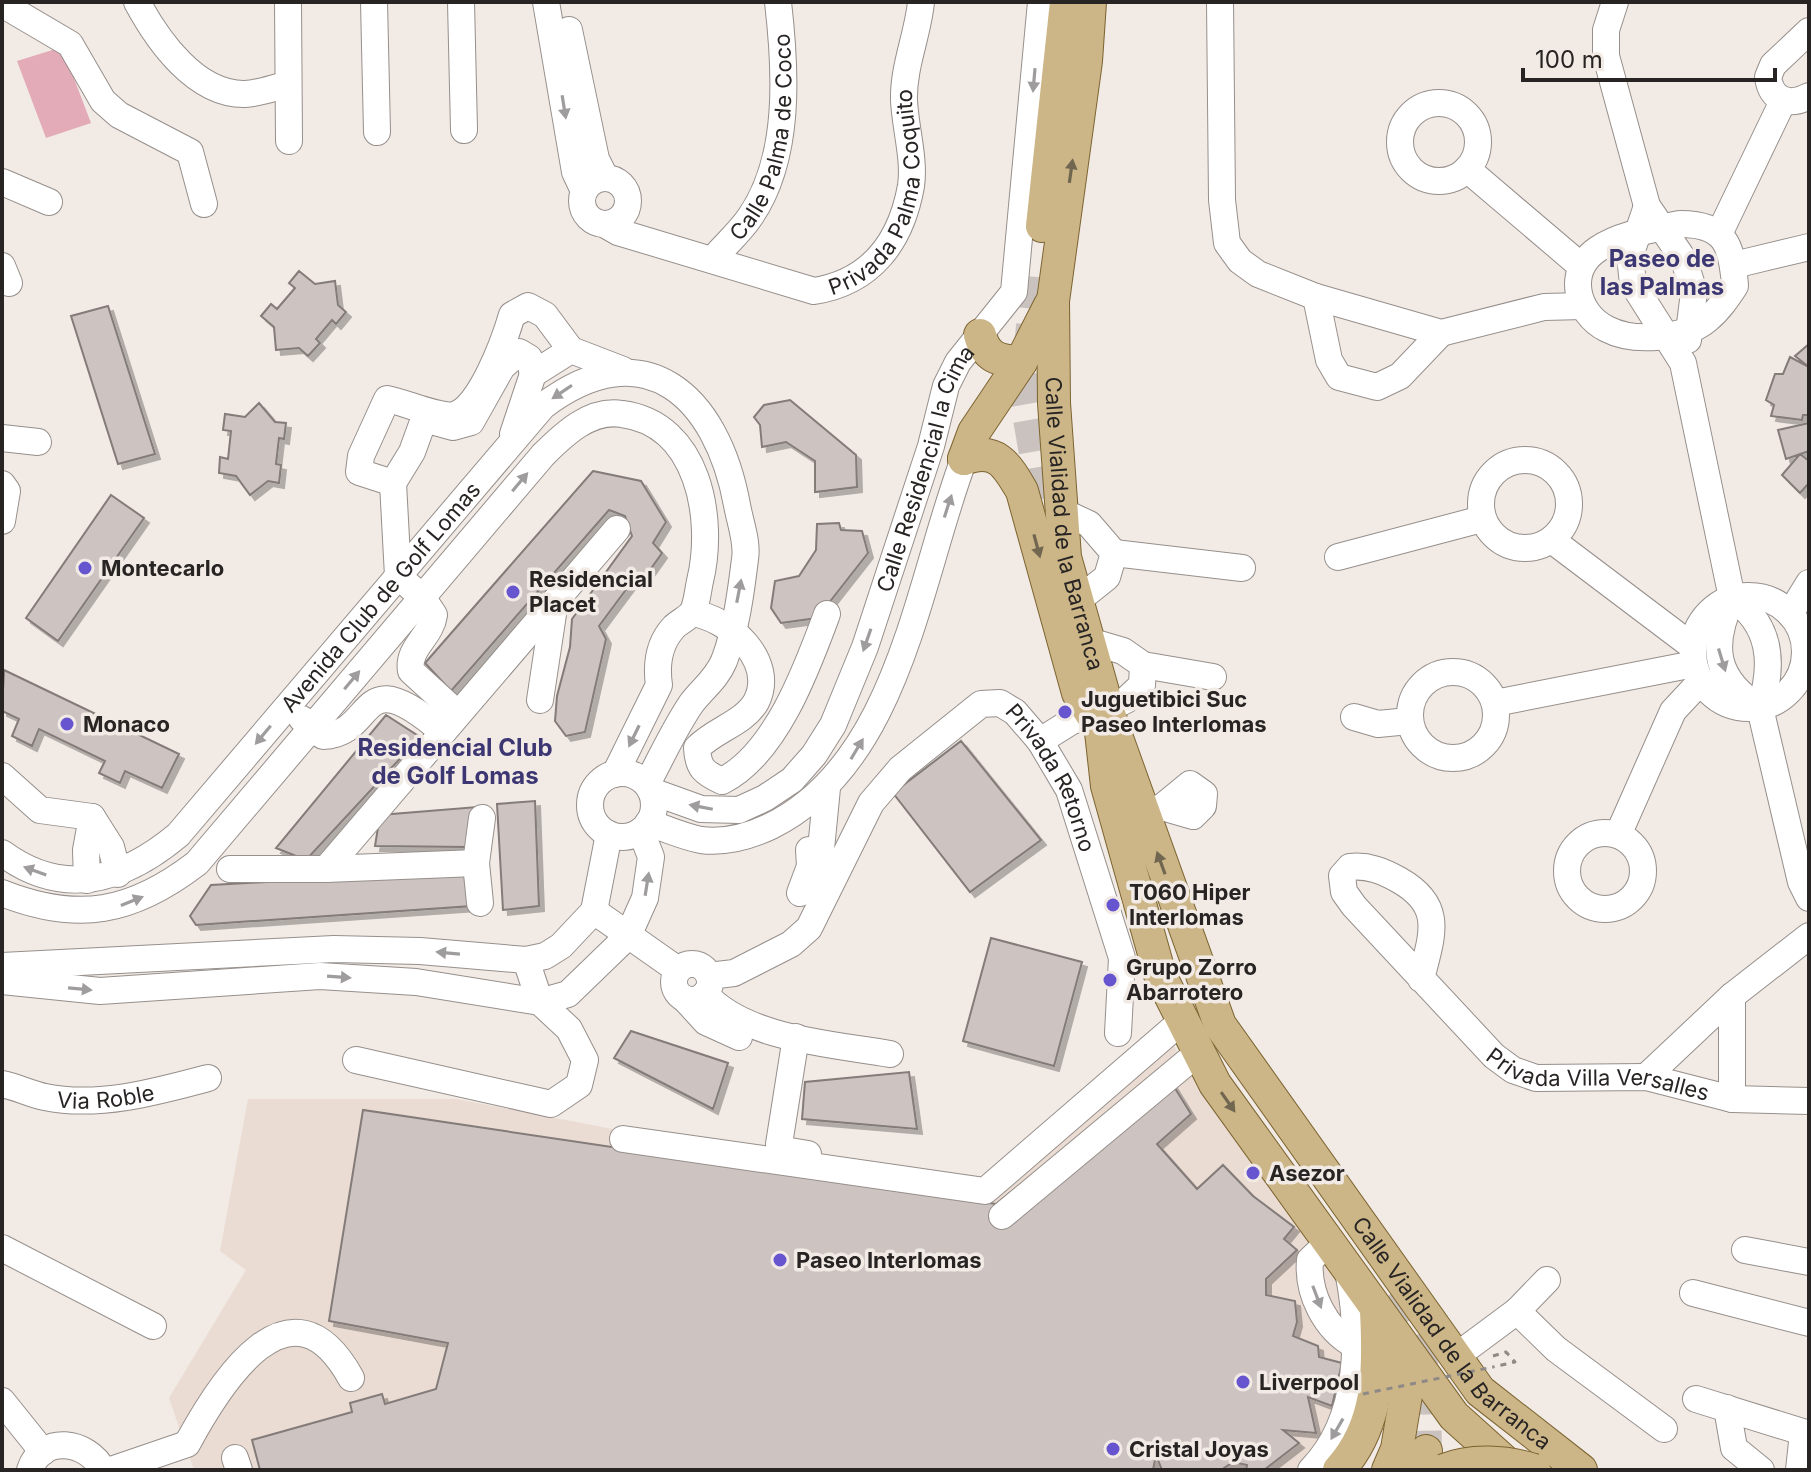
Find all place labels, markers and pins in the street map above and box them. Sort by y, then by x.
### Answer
place label: Montecarlo [101,555,224,581]
marker: Montecarlo [76,559,94,577]
place label: Residencial Placet [529,566,653,617]
marker: Residencial Placet [504,583,522,601]
place label: Juguetibici Suc Paseo Interlomas [1081,686,1267,737]
marker: Juguetibici Suc Paseo Interlomas [1056,703,1074,721]
place label: Monaco [83,711,170,737]
marker: Monaco [58,715,76,733]
place label: T060 Hiper Interlomas [1129,879,1250,930]
marker: T060 Hiper Interlomas [1104,896,1122,914]
place label: Grupo Zorro Abarrotero [1126,954,1257,1005]
marker: Grupo Zorro Abarrotero [1101,971,1119,989]
place label: Asezor [1269,1160,1345,1186]
marker: Asezor [1244,1164,1262,1182]
place label: Paseo Interlomas [796,1247,982,1273]
marker: Paseo Interlomas [771,1251,789,1269]
place label: Liverpool [1259,1369,1359,1395]
marker: Liverpool [1234,1373,1252,1391]
place label: Cristal Joyas [1129,1436,1269,1462]
marker: Cristal Joyas [1104,1440,1122,1458]

